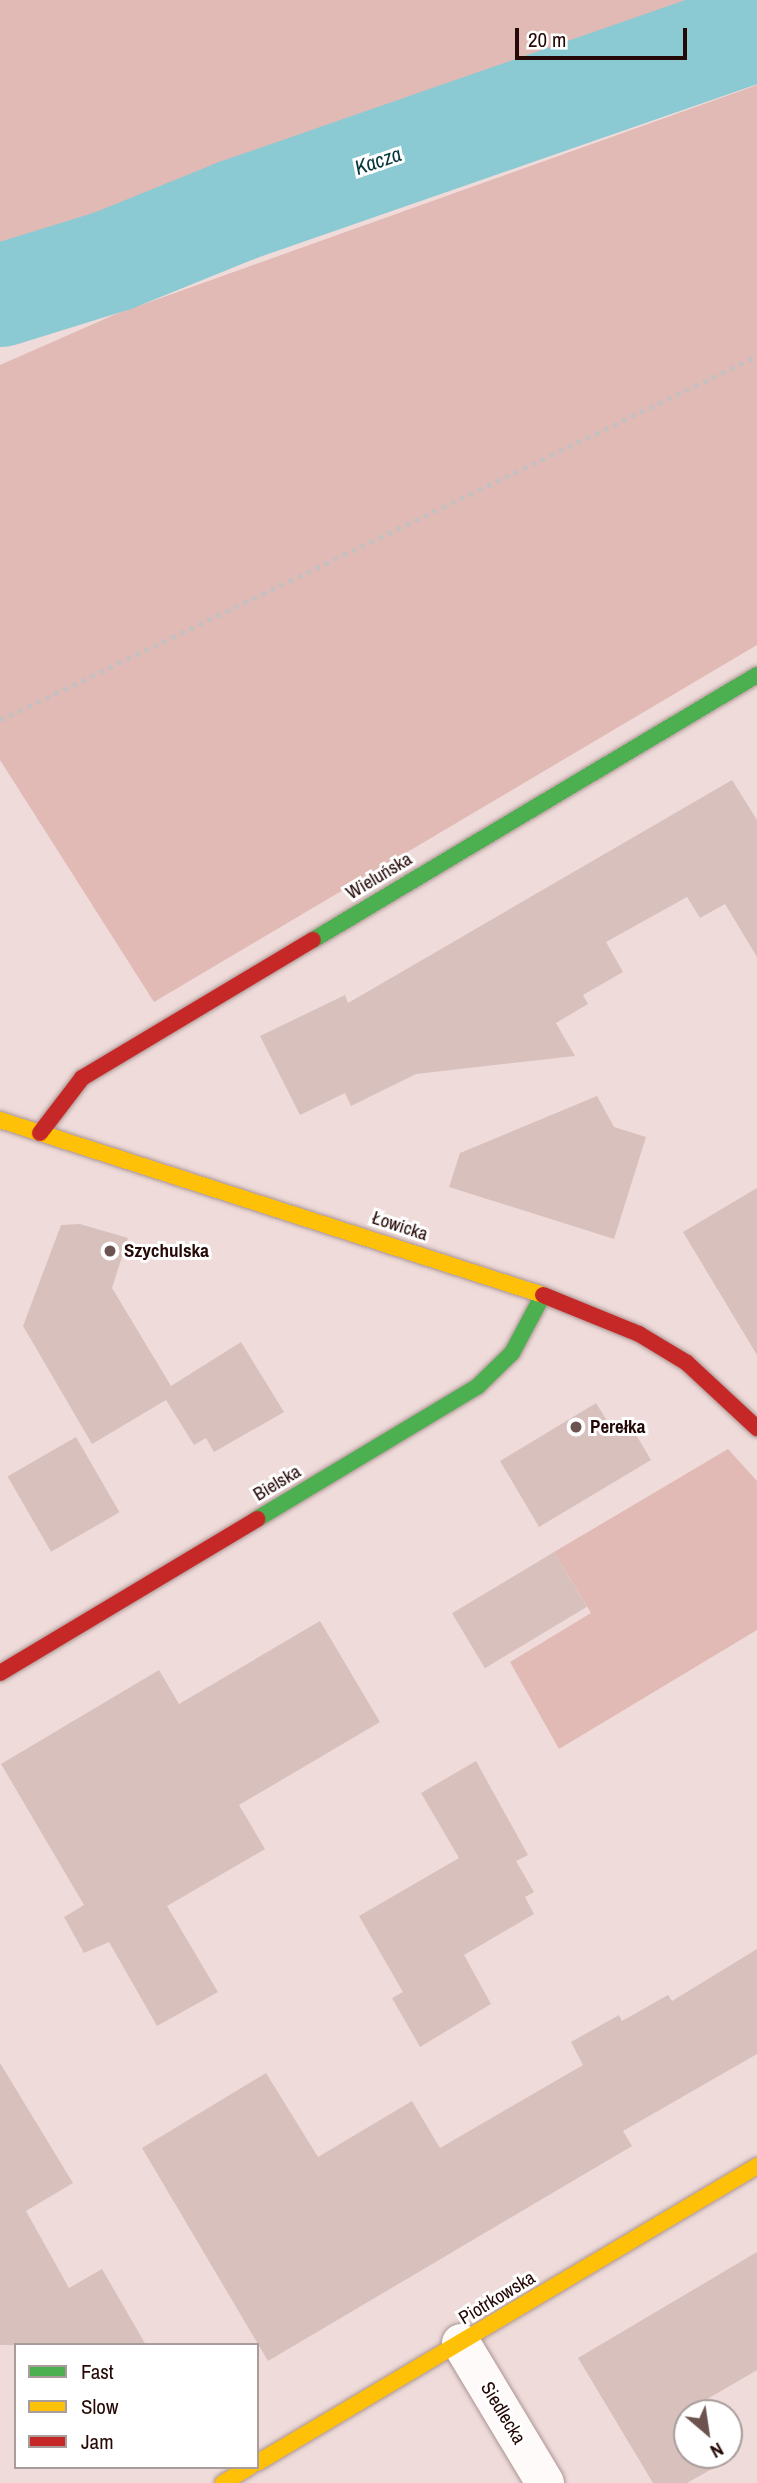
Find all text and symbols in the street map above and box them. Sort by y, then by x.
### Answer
scale bar [519,14,690,58]
text: 20 m [528,25,566,54]
water label: Kacza [351,141,405,181]
street label: Wieluńska [342,847,416,905]
street label: Łowicka [369,1206,431,1246]
place label: Szychulska [124,1240,209,1262]
marker: Szychulska [102,1243,118,1259]
place label: Perełka [590,1416,645,1438]
marker: Perełka [568,1419,584,1435]
street label: Bielska [249,1460,305,1506]
street label: Piotrkowska [455,2266,539,2330]
legend [14,2343,259,2469]
text: Fast [81,2357,114,2386]
street label: Siedlecka [476,2378,530,2448]
text: Slow [81,2392,118,2421]
north arrow [673,2399,743,2469]
text: Jam [81,2427,114,2456]
text: N [706,2437,728,2465]

